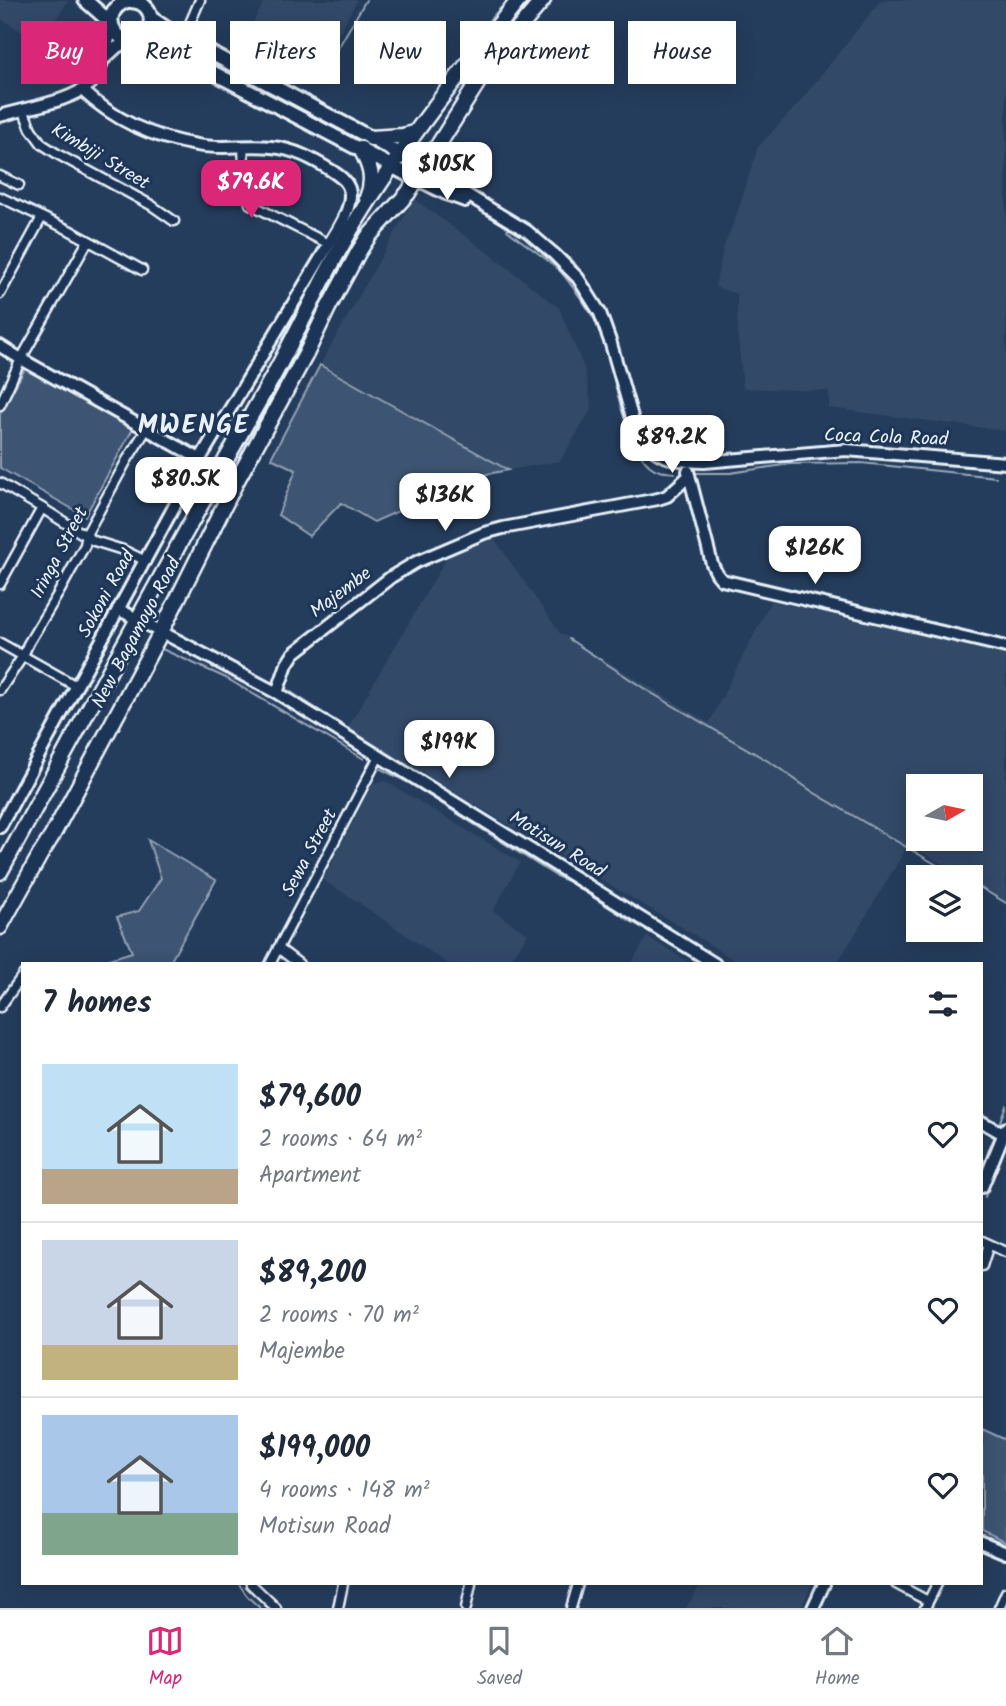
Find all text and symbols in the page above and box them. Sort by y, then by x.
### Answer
chip: Buy [21,21,107,84]
chip: Rent [121,21,216,84]
chip: Filters [230,21,340,84]
chip: New [354,21,446,84]
chip: Apartment [460,21,614,84]
chip: House [628,21,736,84]
street label: Kimbiji Street [45,116,156,199]
pin: $105K [398,142,496,202]
text: $105K [418,147,476,183]
pin: $79.6K [194,160,308,220]
text: $79.6K [217,165,285,201]
district label: MWENGE [138,405,250,447]
pin: $89.2K [615,416,729,475]
text: $89.2K [636,420,708,456]
street label: Coca Cola Road [823,421,949,455]
pin: $80.5K [129,458,243,517]
text: $80.5K [151,462,221,498]
pin: $136K [396,474,494,533]
text: $136K [415,478,475,514]
street label: Iringa Street [23,501,97,604]
pin: $126K [766,526,864,586]
text: $126K [785,531,845,567]
street label: Sokoni Road [70,544,144,644]
street label: New Bagamoyo Road [84,551,190,714]
street label: Majembe [304,559,379,626]
pin: $199K [400,720,498,780]
text: $199K [420,725,478,761]
north arrow [906,774,984,850]
map controls [906,774,983,942]
street label: Sewa Street [274,803,346,902]
street label: Motisun Road [503,804,611,887]
button: layers [906,865,983,942]
text: 7 homes [42,980,152,1028]
icon: filters [924,985,962,1023]
text: $79,600 [259,1074,361,1122]
icon: home [98,1092,182,1176]
icon: heart [924,1115,962,1153]
text: 2 rooms · 64 m² [259,1122,422,1158]
text: Apartment [259,1158,361,1194]
text: $89,200 [259,1250,366,1298]
icon: home [98,1268,182,1352]
icon: heart [924,1291,962,1329]
text: 2 rooms · 70 m² [259,1298,419,1334]
text: Majembe [259,1334,345,1370]
text: $199,000 [259,1425,370,1473]
icon: home [98,1443,182,1527]
icon: heart [924,1466,962,1504]
text: 4 rooms · 148 m² [259,1473,430,1509]
text: Motisun Road [259,1509,390,1545]
tab: Map [146,1622,184,1694]
tab: Saved [477,1622,522,1694]
tab: Home [815,1622,860,1694]

